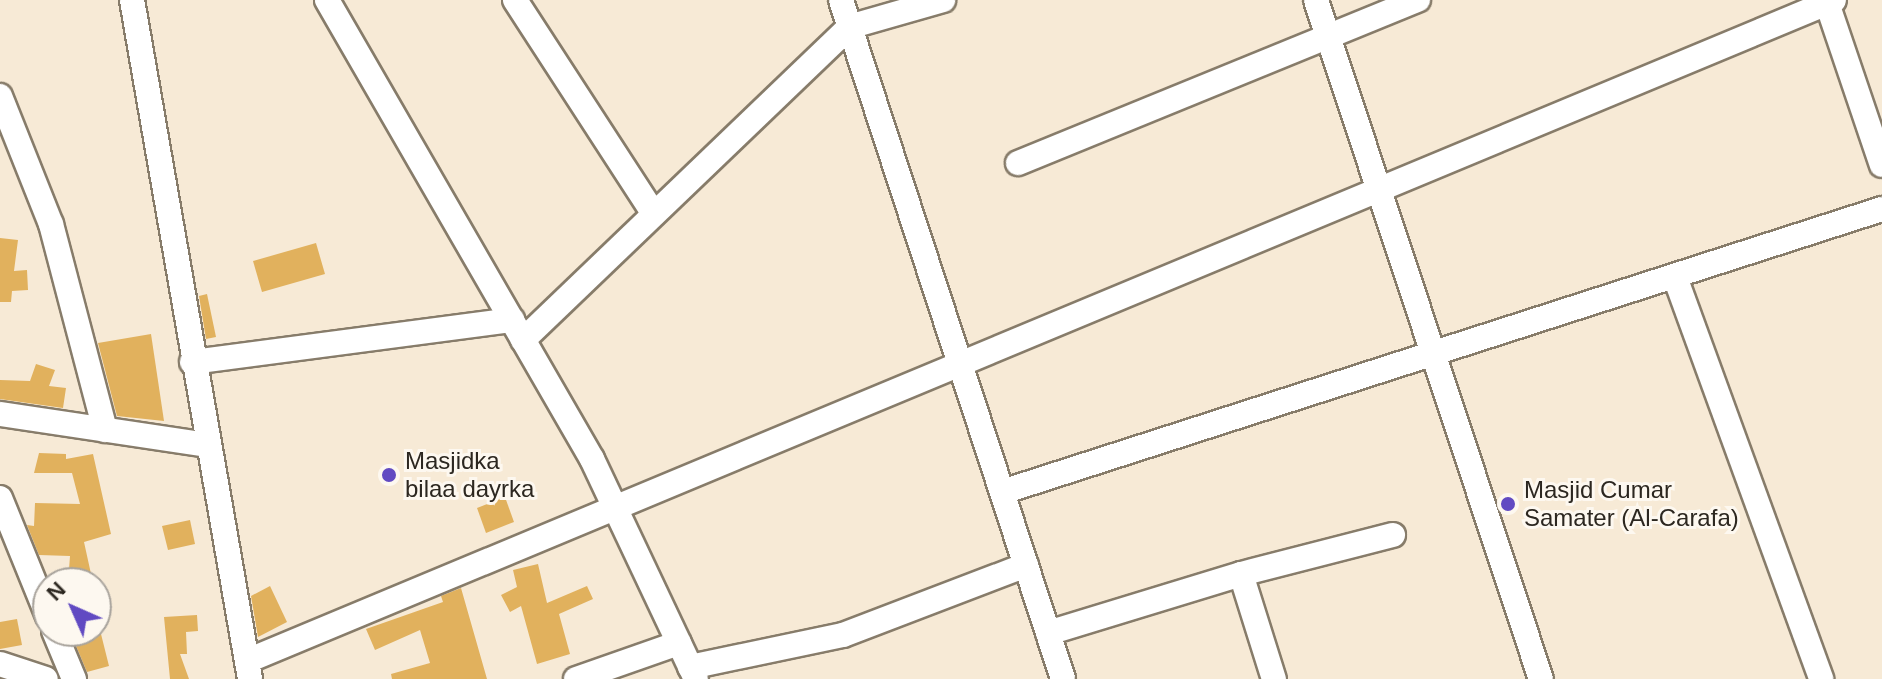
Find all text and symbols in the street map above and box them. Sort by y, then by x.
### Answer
place label: Masjidka bilaa dayrka [405,447,534,503]
marker: Masjidka bilaa dayrka [380,466,398,484]
place label: Masjid Cumar Samater (Al-Carafa) [1524,476,1739,532]
marker: Masjid Cumar Samater (Al-Carafa) [1499,495,1517,513]
north arrow [32,567,112,647]
text: N [42,577,71,606]

